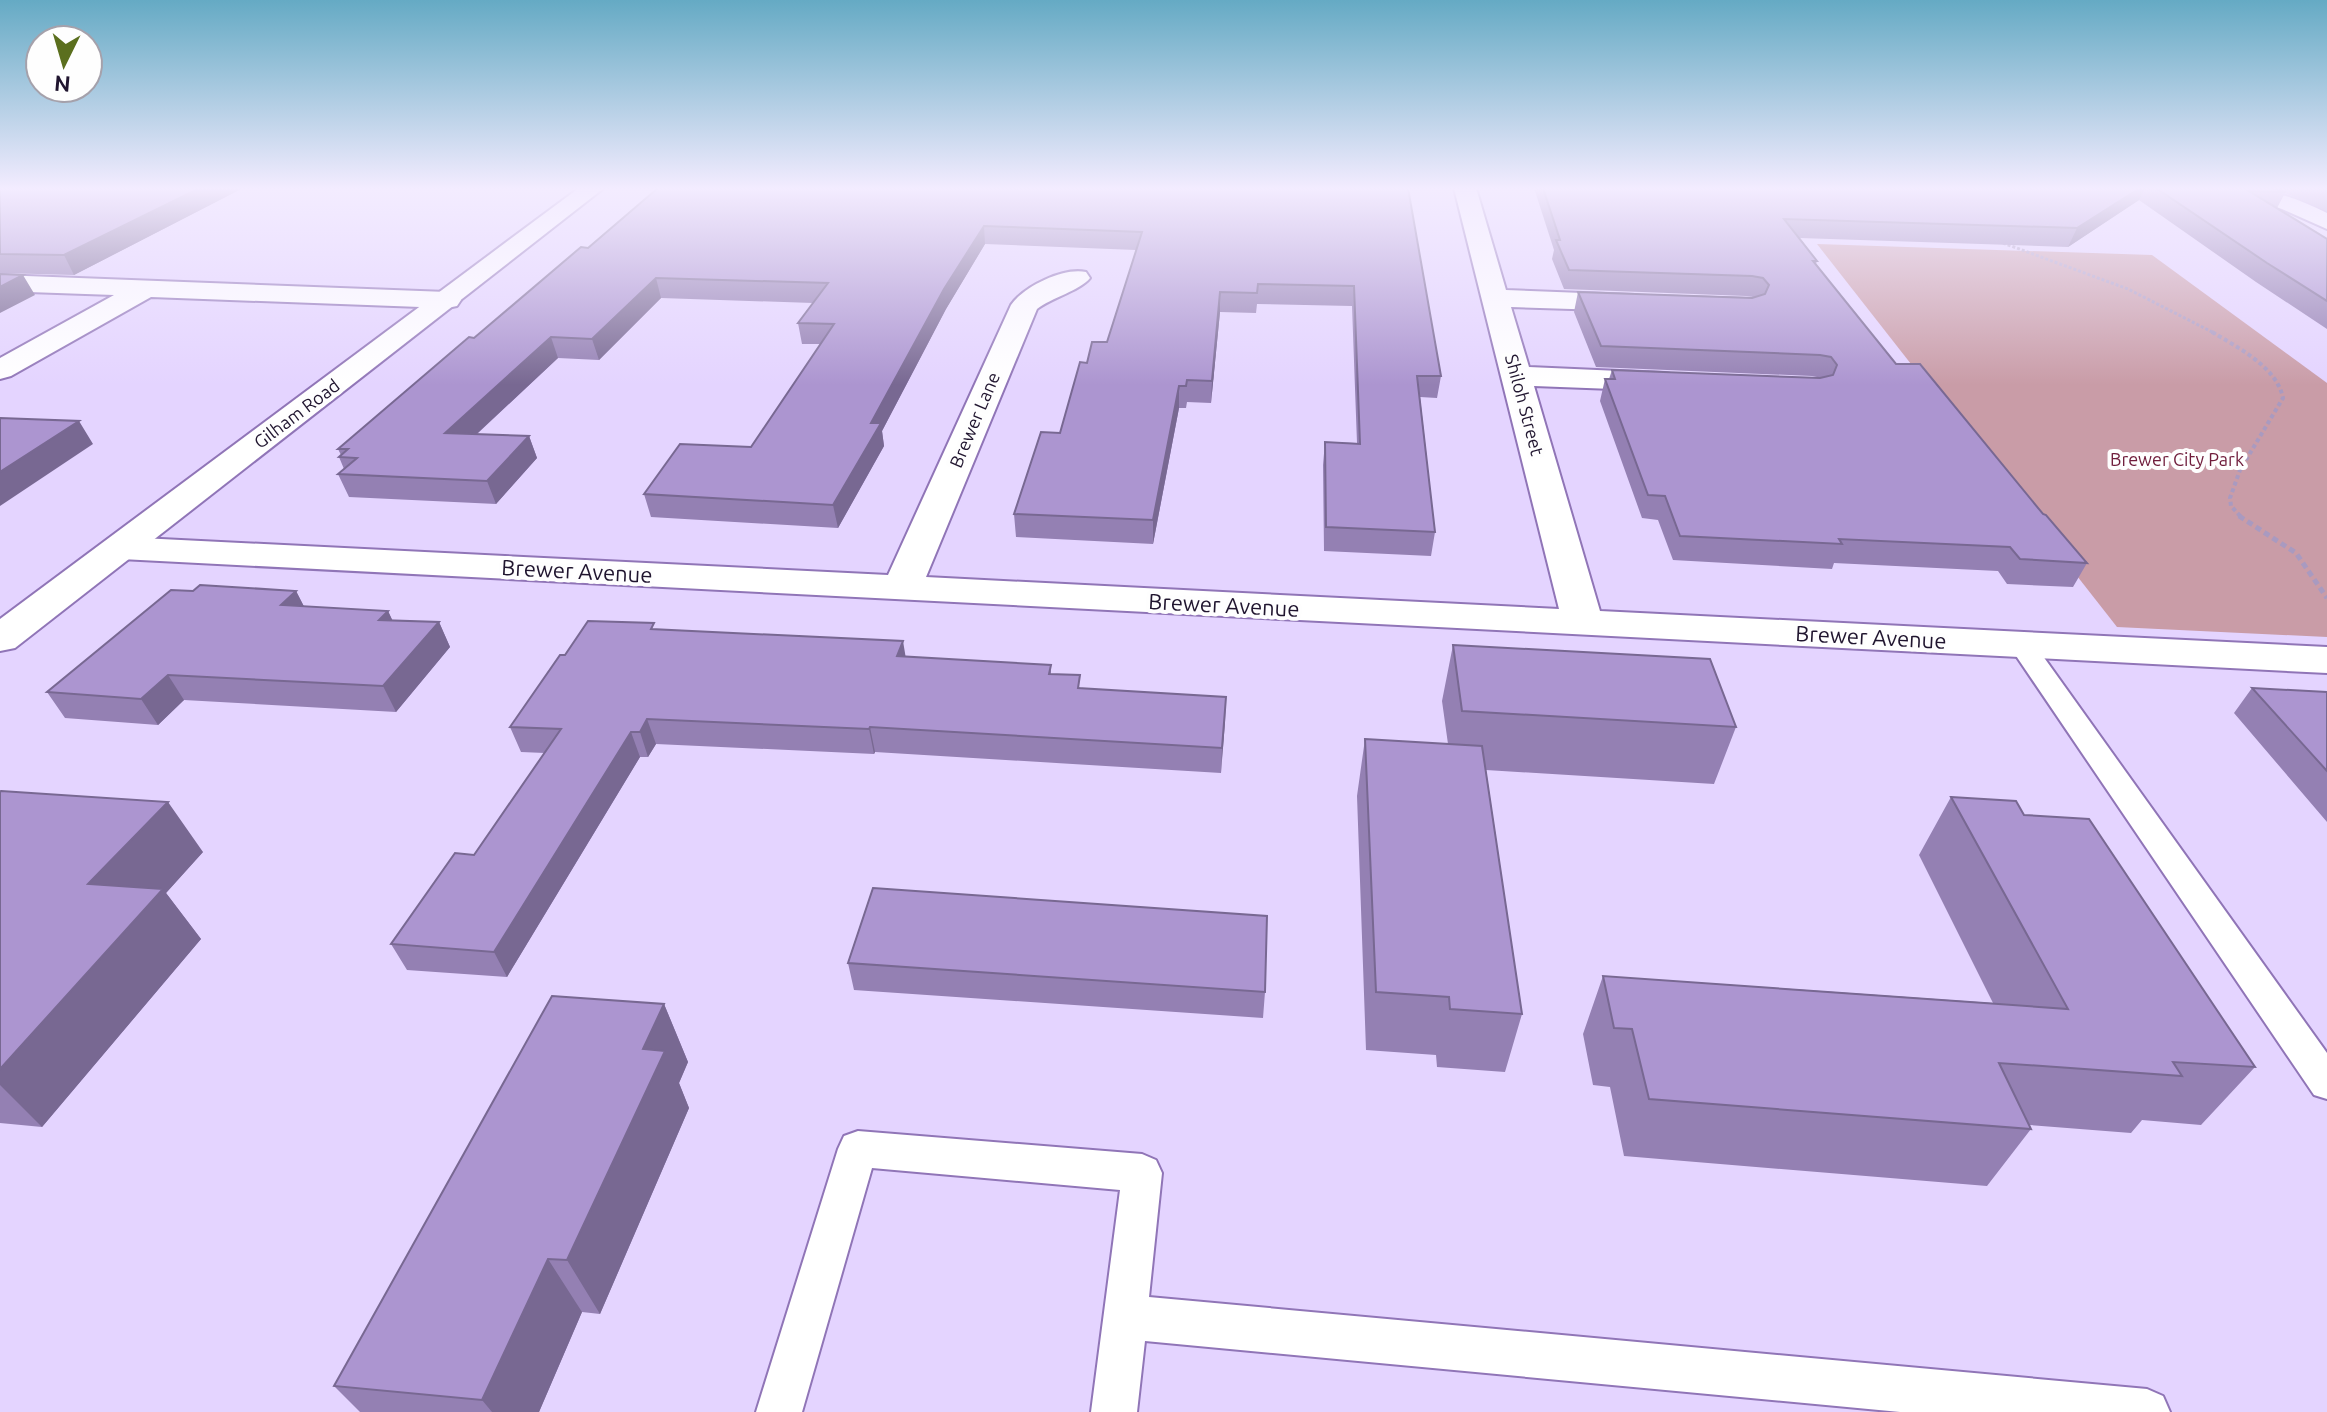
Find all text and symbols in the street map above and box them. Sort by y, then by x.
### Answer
north arrow [24,24,104,104]
text: N [53,71,71,98]
street label: Shiloh Street [1502,352,1548,458]
street label: Brewer Lane [945,369,1003,470]
street label: Gilham Road [250,375,343,452]
park label: Brewer City Park [2110,449,2244,469]
street label: Brewer Avenue [501,554,653,587]
street label: Brewer Avenue [1148,588,1300,621]
street label: Brewer Avenue [1795,620,1947,653]

